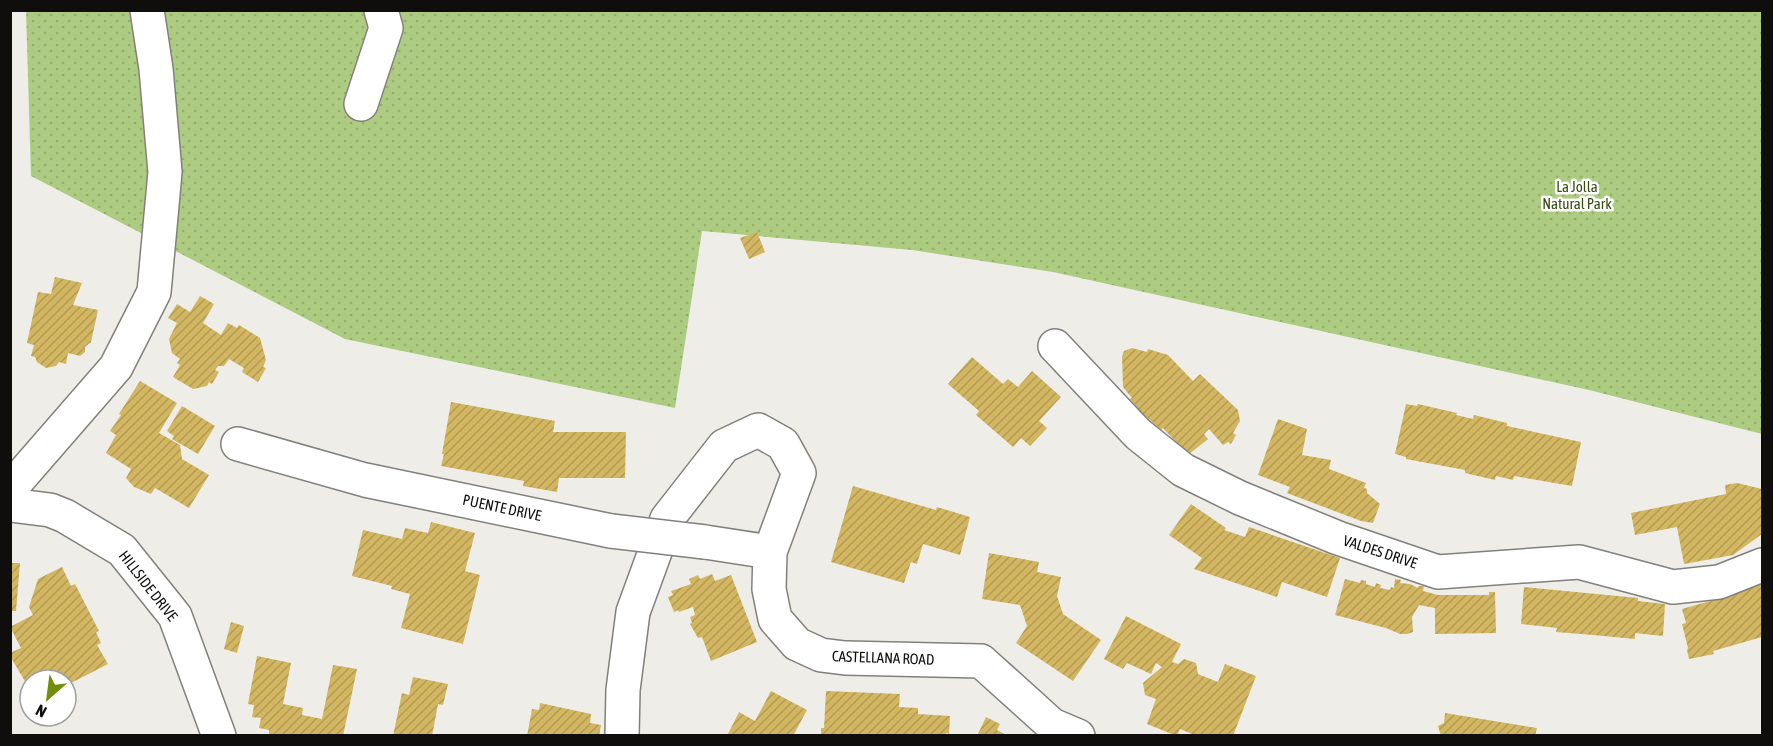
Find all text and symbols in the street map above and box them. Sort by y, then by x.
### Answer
park label: La Jolla Natural Park [1542,178,1612,212]
street label: PUENTE DRIVE [461,491,544,524]
street label: VALDES DRIVE [1341,532,1420,572]
street label: HILLSIDE DRIVE [116,547,182,625]
street label: CASTELLANA ROAD [832,647,935,668]
north arrow [18,668,78,728]
text: N [33,701,49,721]

